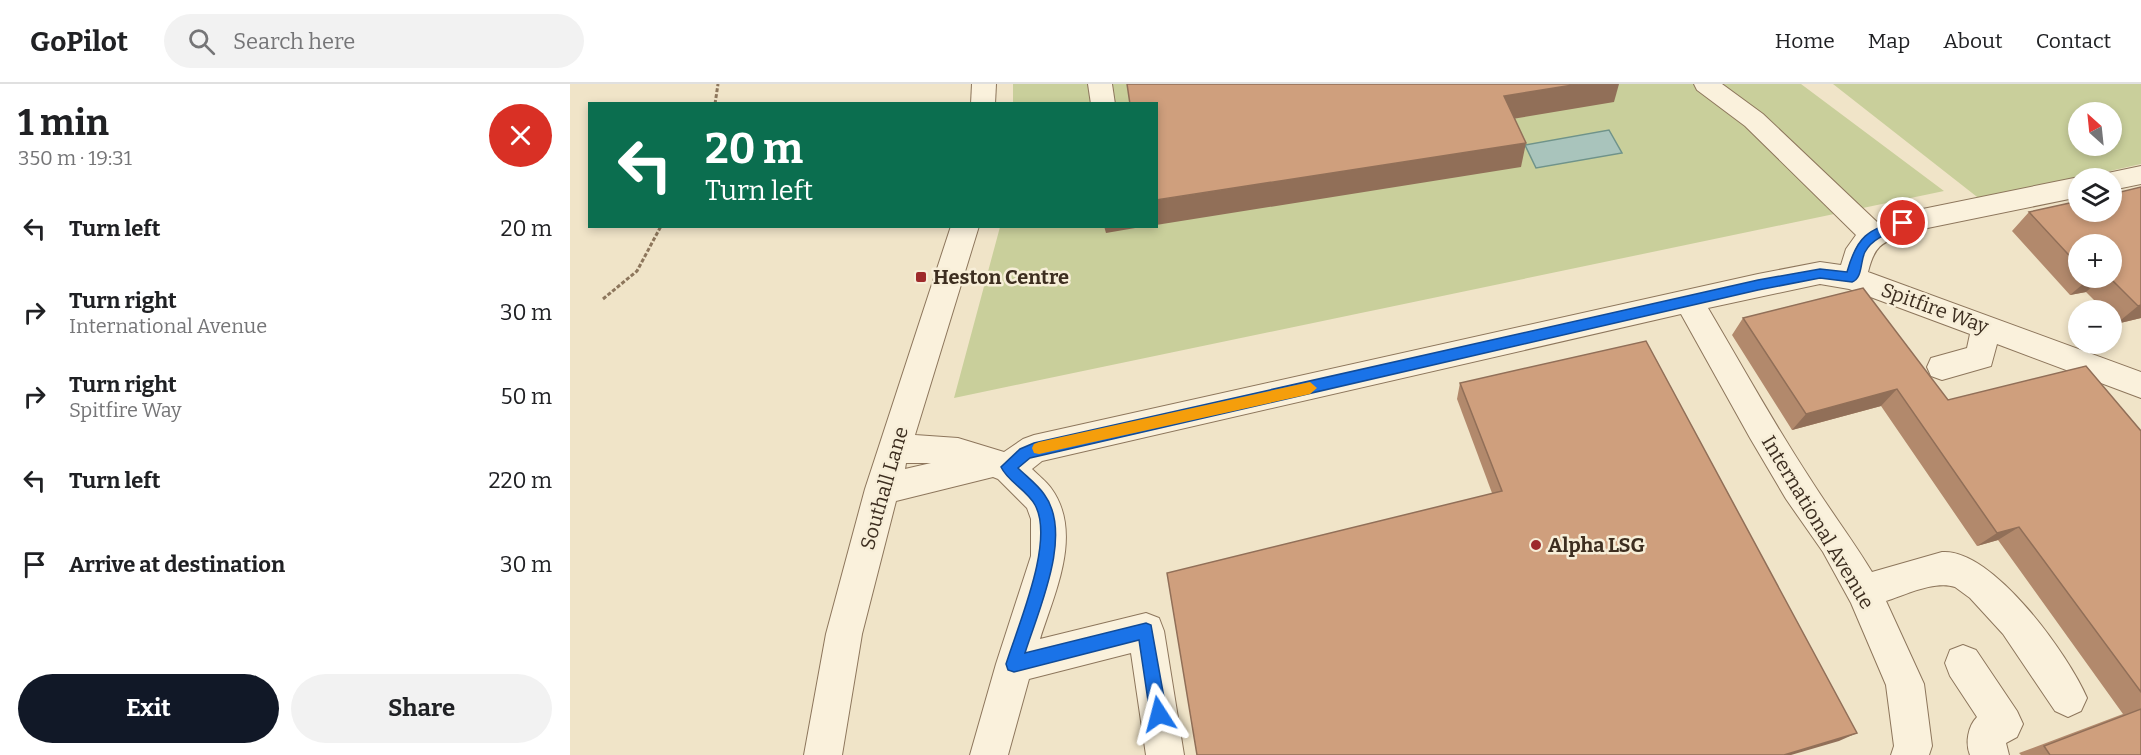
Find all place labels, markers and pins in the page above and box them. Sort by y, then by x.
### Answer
pin [1877,197,1928,248]
place label: Heston Centre [933,265,1069,289]
marker: Heston Centre [914,270,928,284]
place label: Alpha LSG [1548,533,1645,557]
marker: Alpha LSG [1529,538,1543,552]

